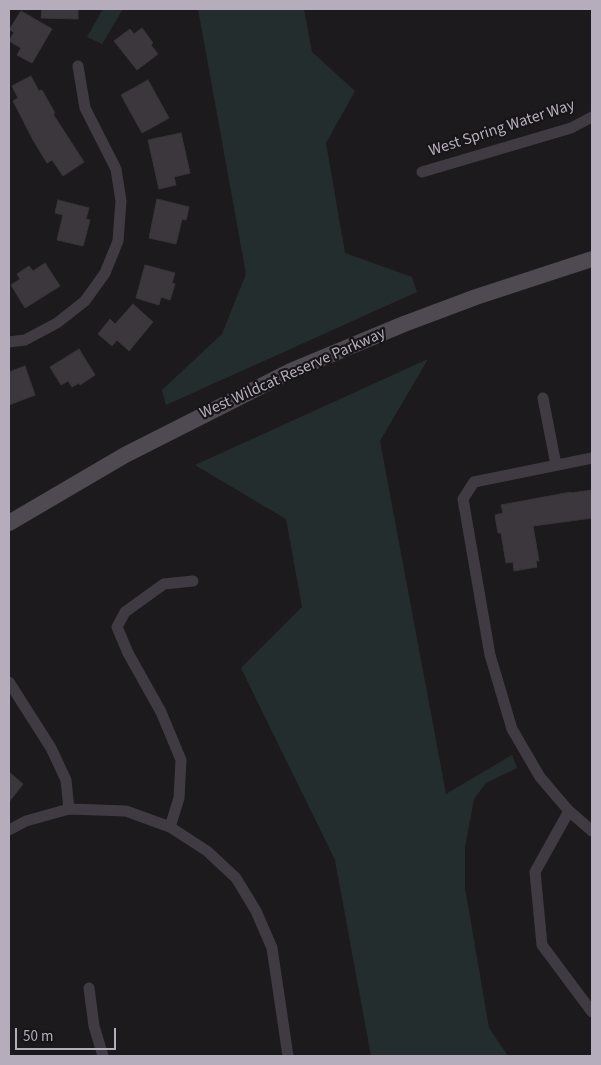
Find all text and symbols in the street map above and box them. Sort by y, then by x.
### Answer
street label: West Spring Water Way [427,96,577,162]
street label: West Wildcat Reserve Parkway [197,324,389,424]
scale bar [18,1018,119,1050]
text: 50 m [23,1026,53,1047]

